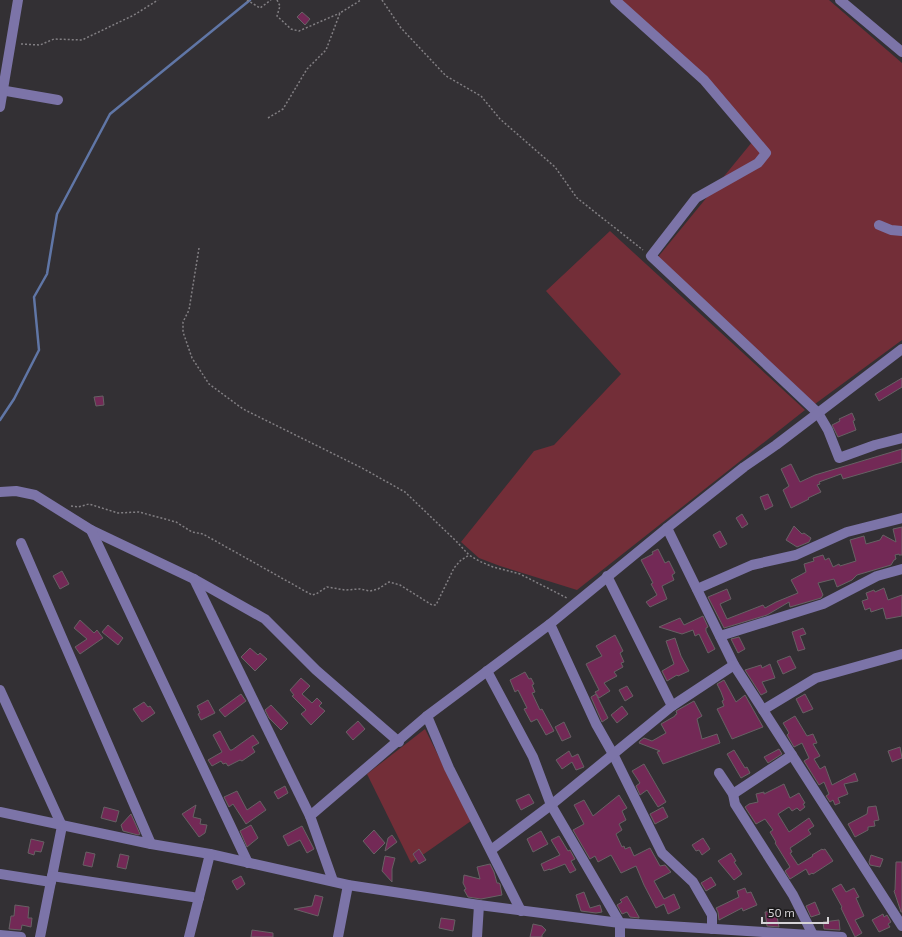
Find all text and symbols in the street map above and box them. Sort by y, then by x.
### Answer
scale bar [762,899,828,925]
text: 50 m [768,905,795,919]

